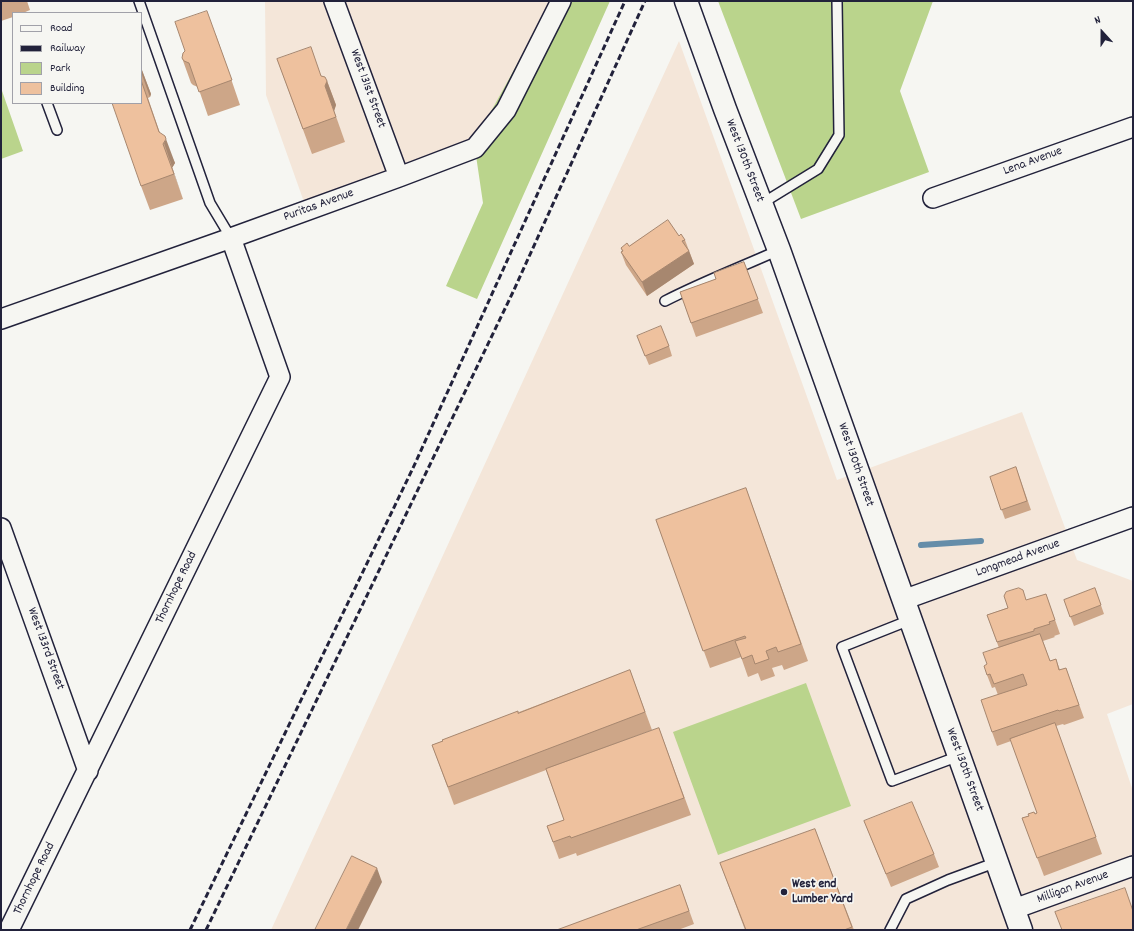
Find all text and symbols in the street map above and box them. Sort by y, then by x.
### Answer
legend [12,12,142,104]
north arrow [1082,12,1122,52]
text: N [1092,12,1103,29]
text: Road [50,20,72,37]
text: Railway [50,40,85,57]
street label: West 131st Street [346,47,388,131]
text: Park [50,60,70,77]
text: Building [50,80,85,97]
street label: West 130th Street [721,117,767,205]
street label: Lena Avenue [1001,144,1065,180]
street label: Puritas Avenue [282,186,356,226]
street label: West 130th Street [833,421,877,509]
street label: Longmead Avenue [974,537,1062,581]
street label: Thornhope Road [153,549,201,627]
street label: West 133rd Street [23,606,67,692]
street label: West 130th Street [942,726,986,814]
street label: Thornhope Road [11,840,59,918]
street label: Milligan Avenue [1035,868,1111,908]
place label: West end Lumber Yard [792,877,853,908]
marker: West end Lumber Yard [779,887,789,897]

